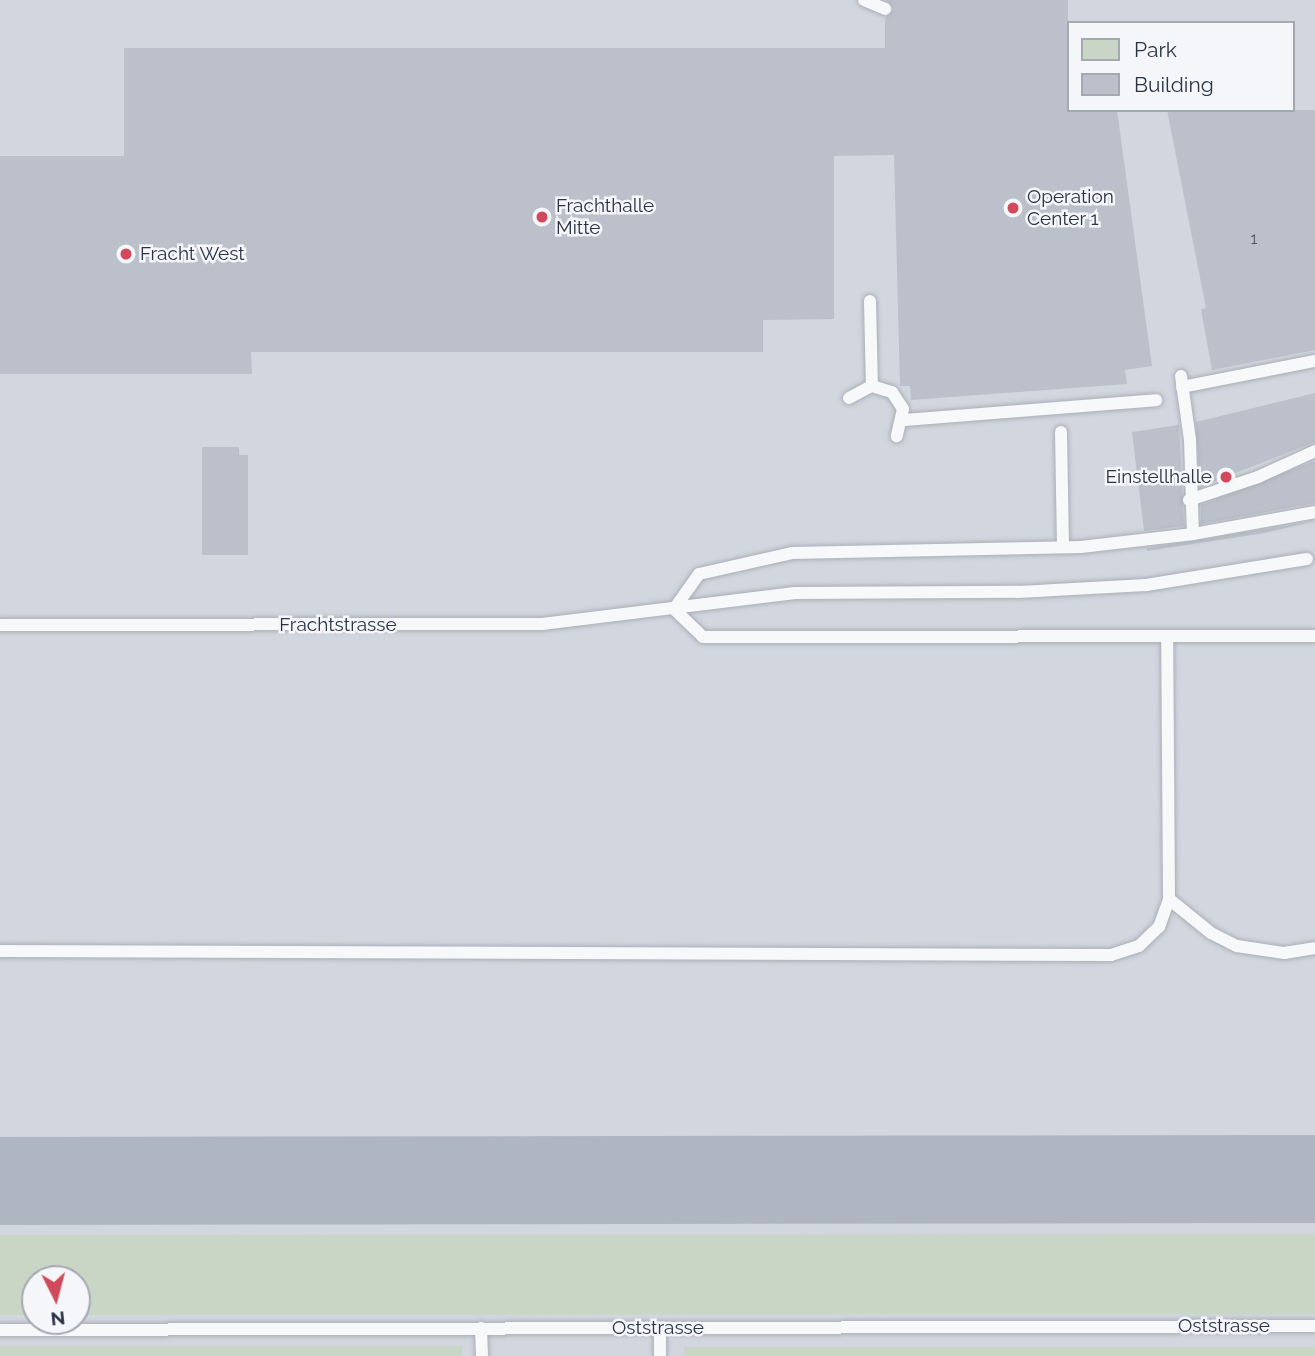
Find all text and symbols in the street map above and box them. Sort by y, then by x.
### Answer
legend [1066,21,1294,112]
text: Park [1134,37,1177,62]
text: Building [1134,72,1214,97]
place label: Operation Center 1 [1027,186,1114,230]
place label: Frachthalle Mitte [556,195,654,239]
marker: Operation Center 1 [1005,200,1021,216]
marker: Frachthalle Mitte [534,209,550,225]
house number: 1 [1251,229,1257,249]
place label: Fracht West [140,243,245,265]
marker: Fracht West [118,246,134,262]
place label: Einstellhalle [1105,466,1212,488]
marker: Einstellhalle [1218,469,1234,485]
street label: Frachtstrasse [279,614,397,636]
north arrow [21,1265,91,1335]
text: N [50,1307,66,1331]
street label: Oststrasse [1178,1315,1270,1337]
street label: Oststrasse [612,1317,704,1339]

